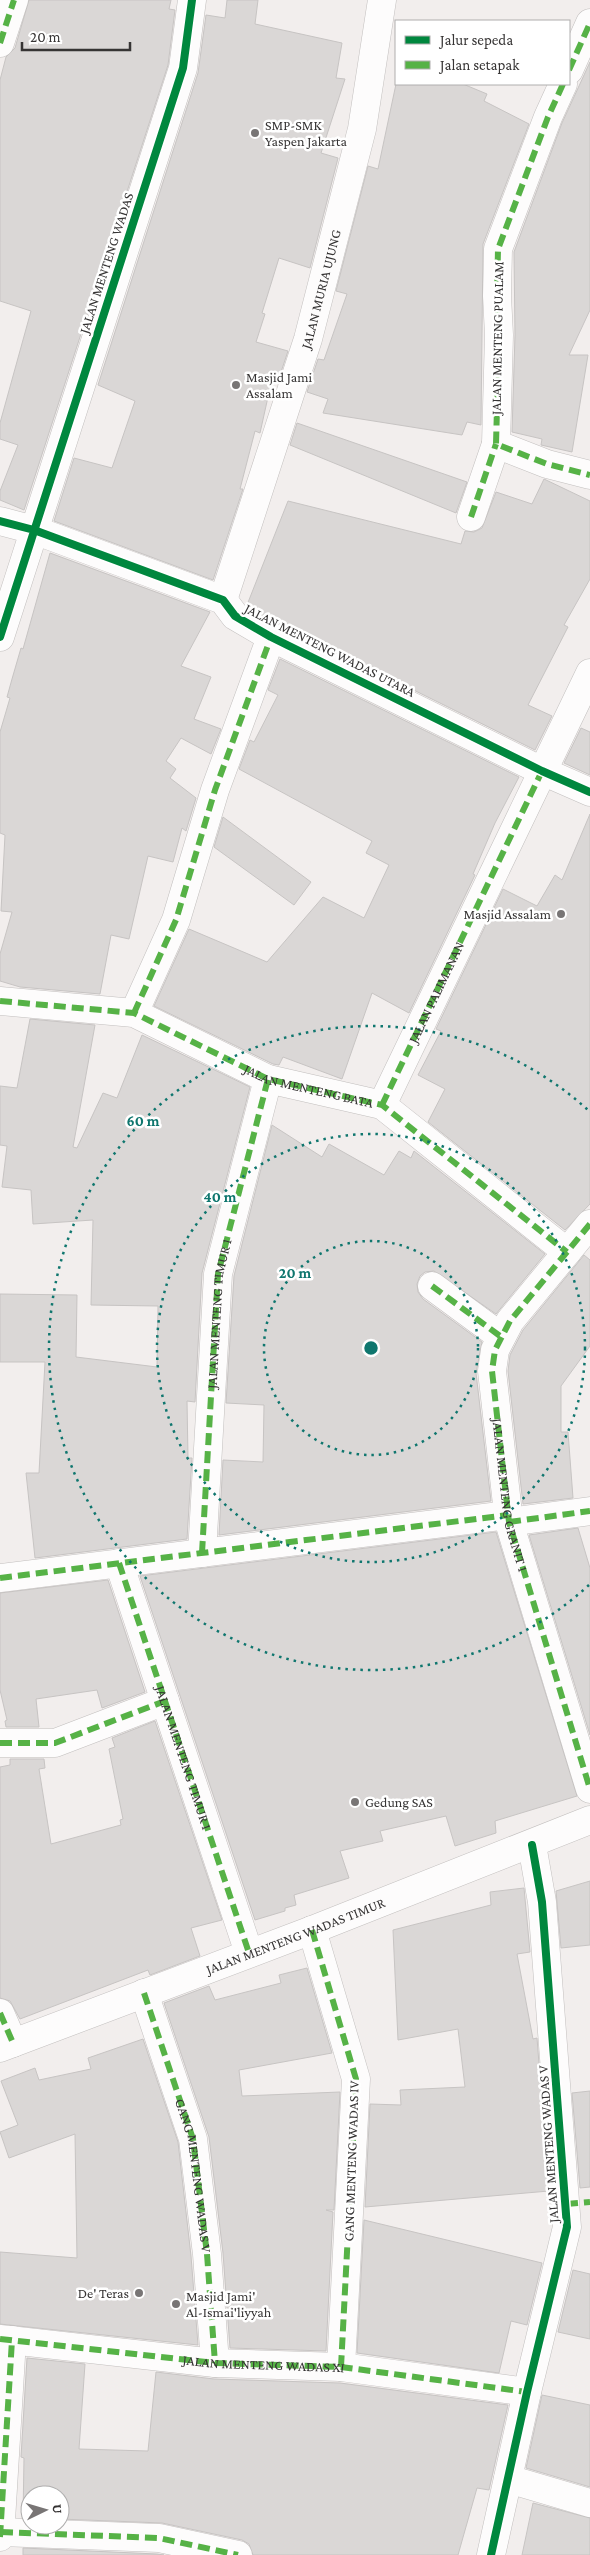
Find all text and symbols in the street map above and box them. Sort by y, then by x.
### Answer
scale bar [22,20,130,52]
legend [395,20,570,85]
text: 20 m [30,29,61,45]
text: Jalur sepeda [438,32,513,49]
text: Jalan setapak [438,57,520,74]
place label: SMP-SMK Yaspen Jakarta [265,117,347,149]
marker: SMP-SMK Yaspen Jakarta [249,127,261,139]
street label: JALAN MENTENG WADAS [75,190,136,337]
street label: JALAN MURIA UJUNG [297,228,344,353]
street label: JALAN MENTENG PUALAM [488,261,506,417]
place label: Masjid Jami Assalam [246,369,313,401]
marker: Masjid Jami Assalam [230,379,242,391]
street label: JALAN MENTENG WADAS UTARA [240,599,418,700]
place label: Masjid Assalam [463,906,551,923]
marker: Masjid Assalam [555,908,567,920]
street label: JALAN PALIMANAN [404,939,467,1047]
street label: JALAN MENTENG BATA [240,1060,375,1111]
text: 60 m [127,1113,160,1129]
text: 40 m [204,1189,237,1205]
street label: JALAN MENTENG TIMUR 1 [203,1237,235,1391]
text: 20 m [279,1265,311,1281]
centre of rings [362,1339,380,1357]
street label: JALAN MENTENG GRANIT 1 [489,1415,532,1574]
street label: JALAN MENTENG TIMUR 1 [152,1681,215,1832]
place label: Gedung SAS [365,1794,433,1810]
marker: Gedung SAS [349,1796,361,1808]
street label: JALAN MENTENG WADAS TIMUR [202,1894,387,1978]
street label: JALAN MENTENG WADAS V [535,2065,562,2225]
street label: GANG MENTENG WADAS IV [340,2080,362,2242]
street label: GANG MENTENG WADAS V [172,2096,215,2253]
place label: De' Teras [78,2285,129,2301]
marker: De' Teras [133,2287,145,2299]
place label: Masjid Jami' Al-Ismai'liyyah [186,2288,272,2320]
marker: Masjid Jami' Al-Ismai'liyyah [170,2298,182,2310]
street label: JALAN MENTENG WADAS XI [180,2351,346,2375]
north arrow [20,2485,70,2535]
text: U [50,2503,66,2515]

